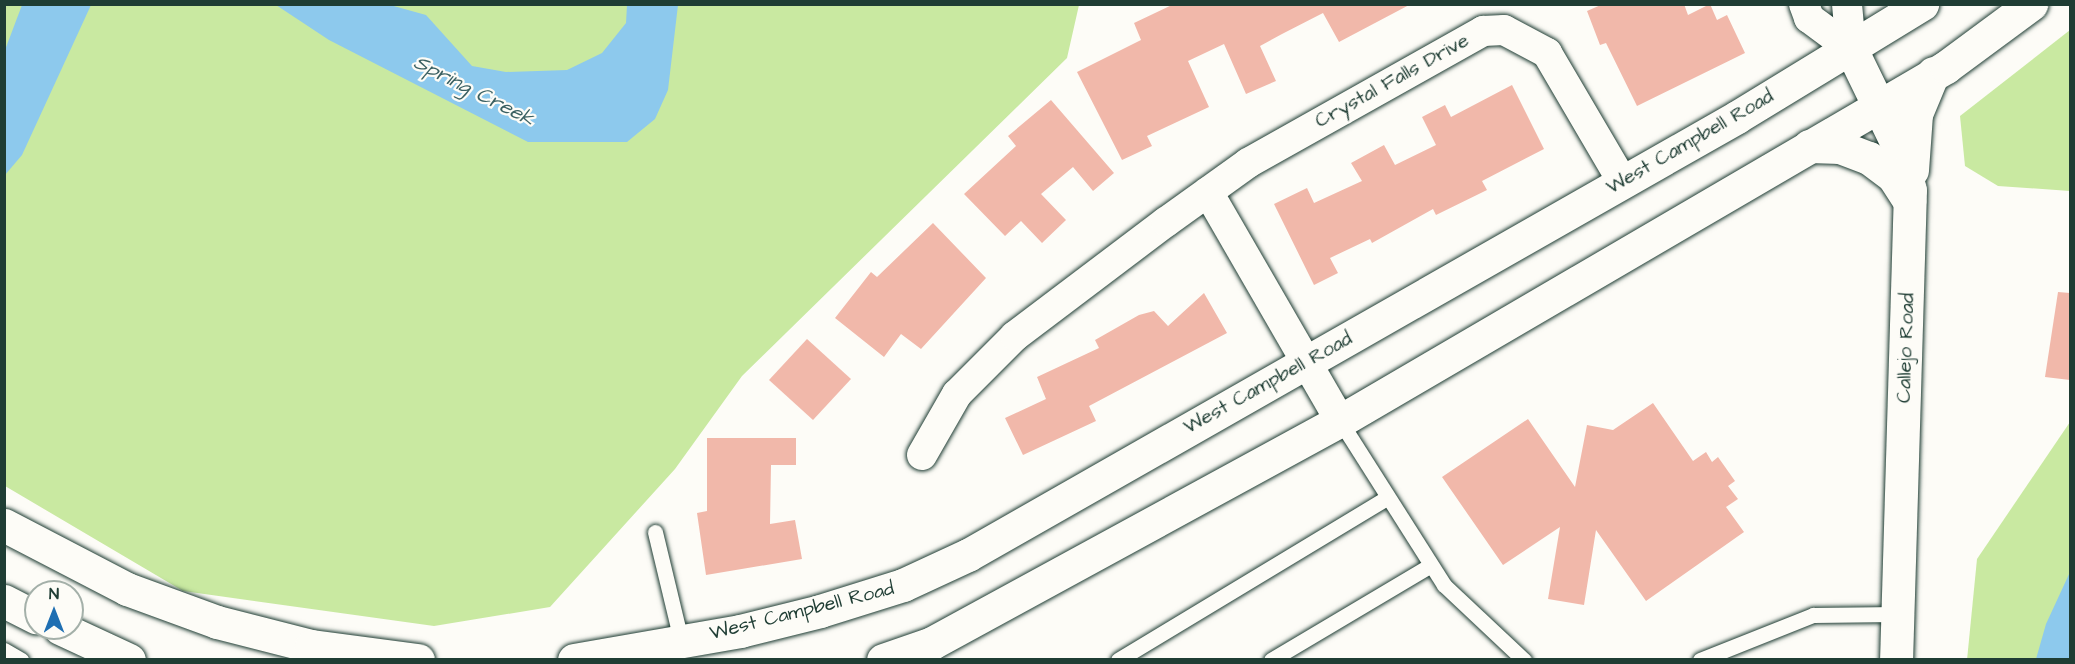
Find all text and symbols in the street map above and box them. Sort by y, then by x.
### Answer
street label: Crystal Falls Drive [1311,29,1473,133]
water label: Spring Creek [410,50,538,132]
street label: West Campbell Road [1602,84,1778,200]
street label: Callejo Road [1892,293,1920,403]
street label: West Campbell Road [1179,327,1357,439]
street label: West Campbell Road [707,576,897,646]
north arrow [24,580,84,640]
text: N [49,583,59,605]

